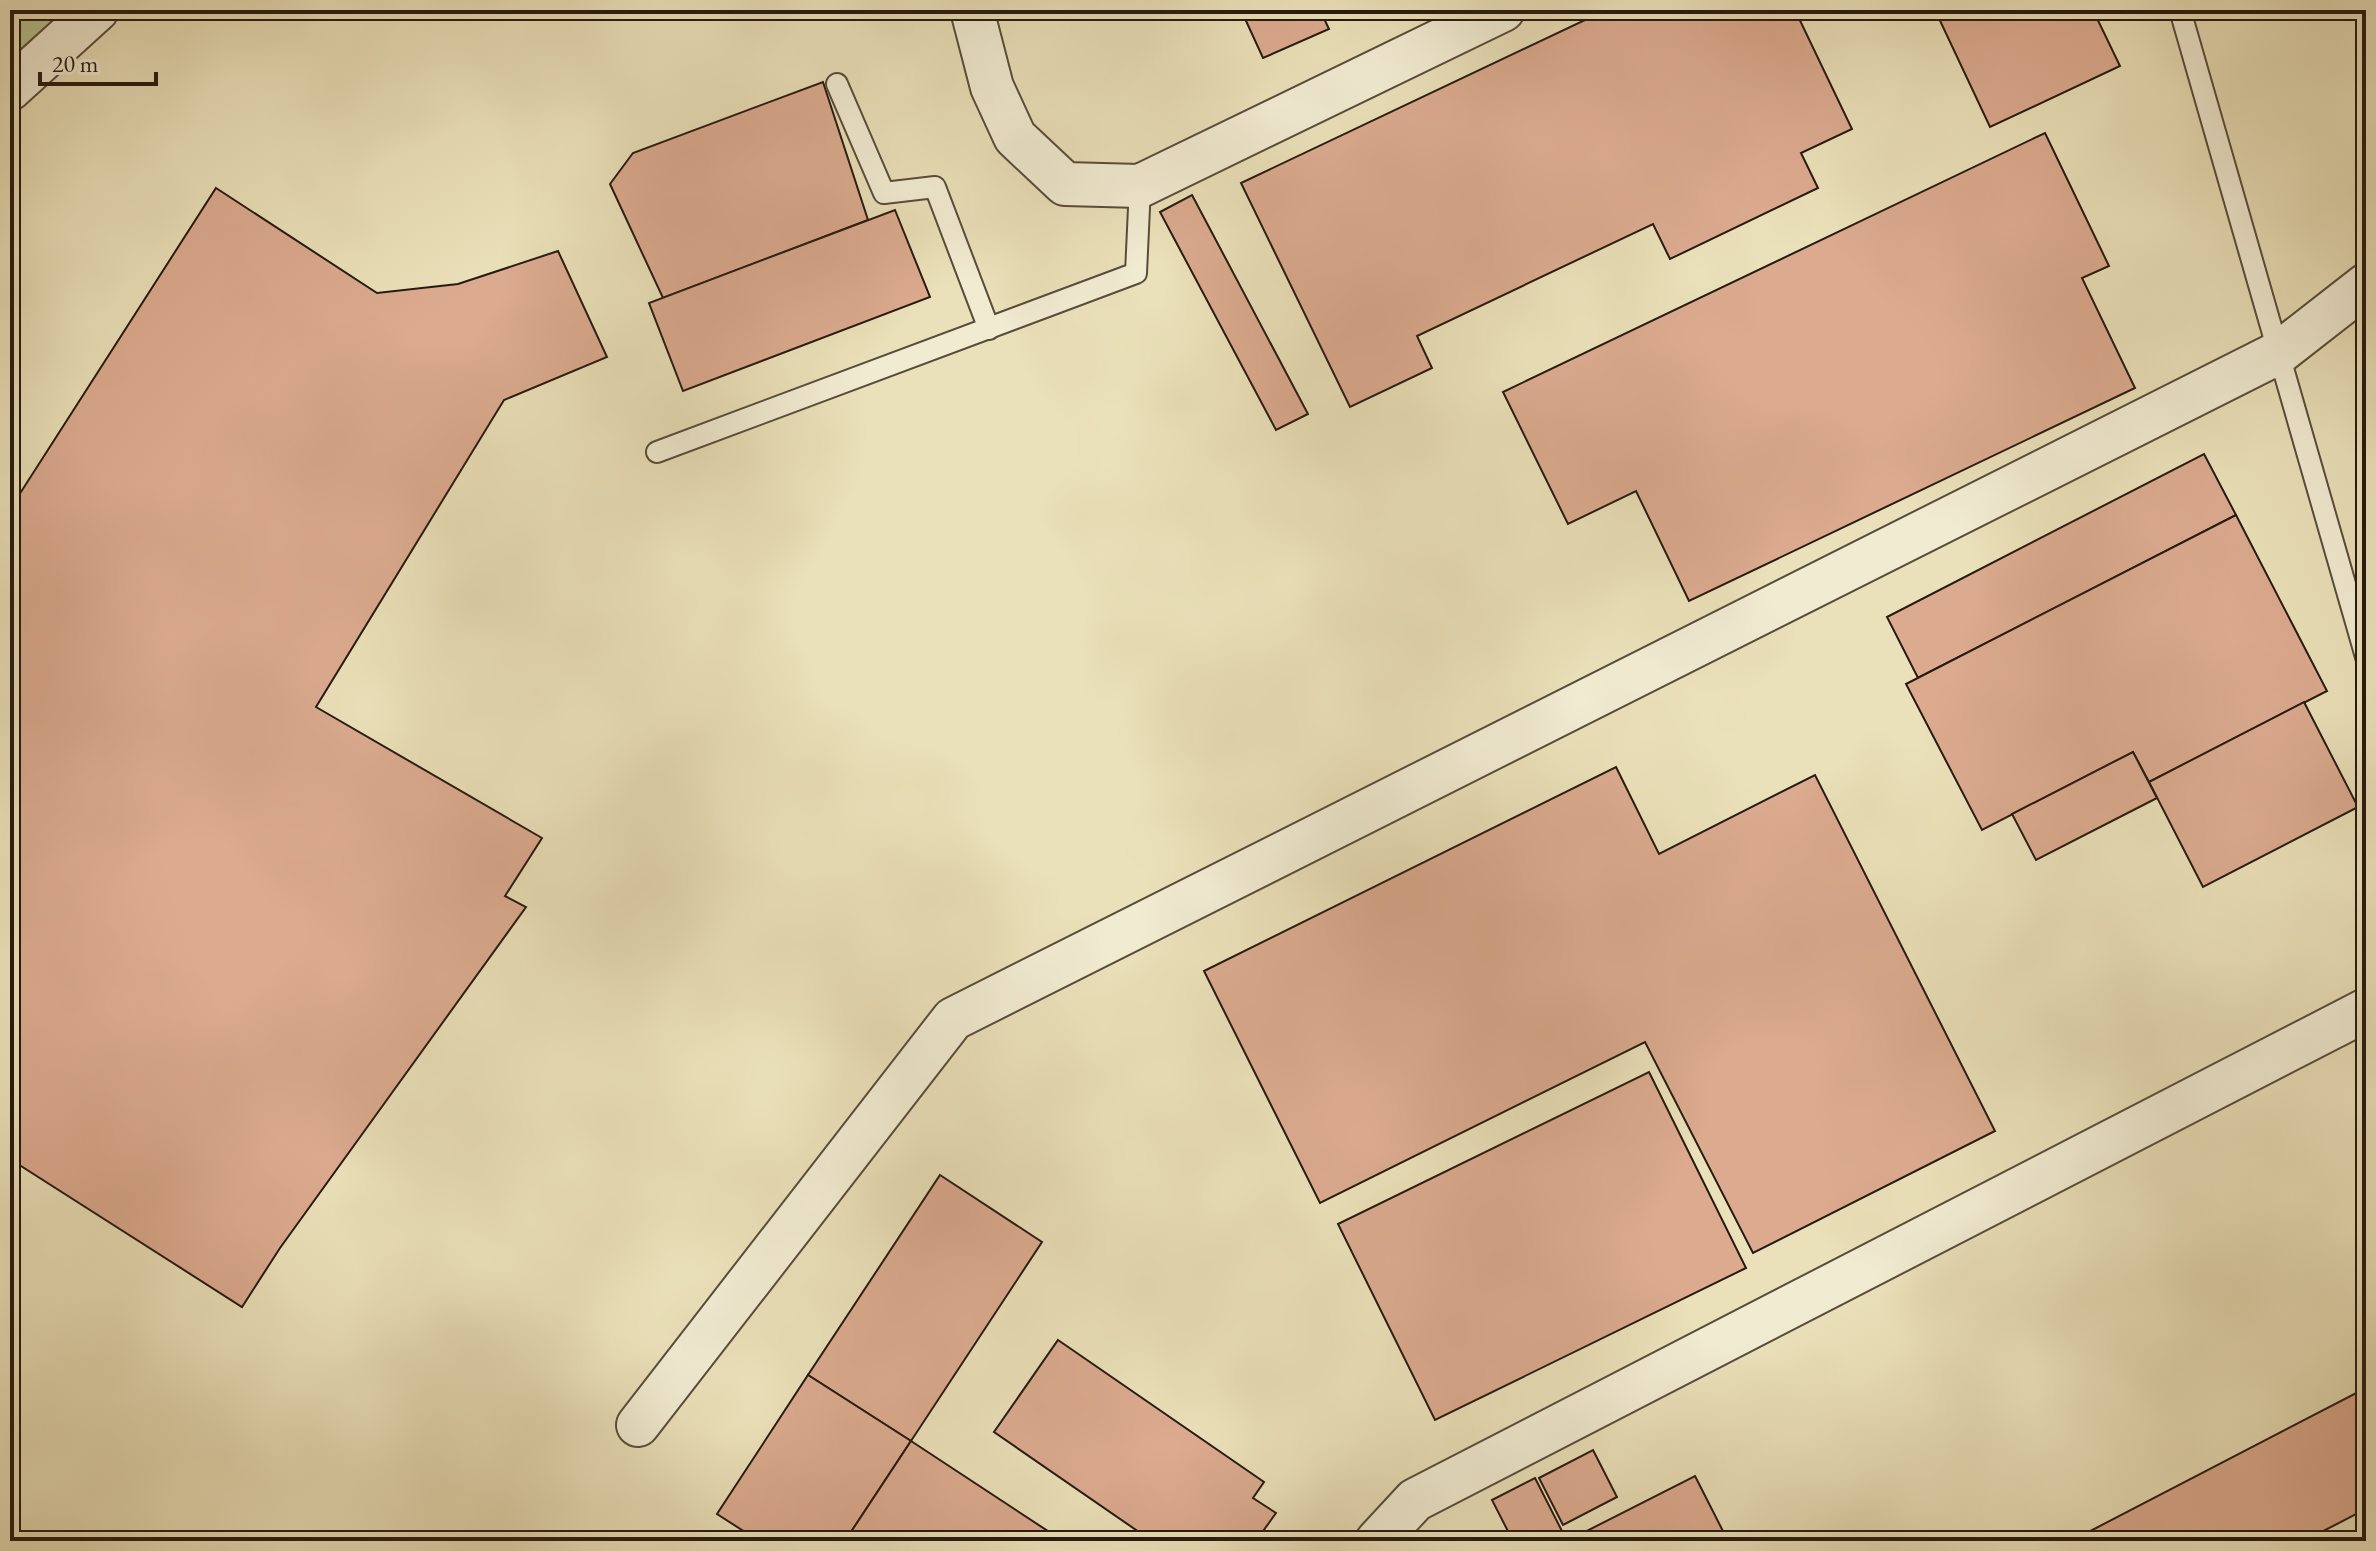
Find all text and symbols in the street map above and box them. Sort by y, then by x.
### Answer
scale bar [40,36,156,86]
text: 20 m [52,48,99,79]

